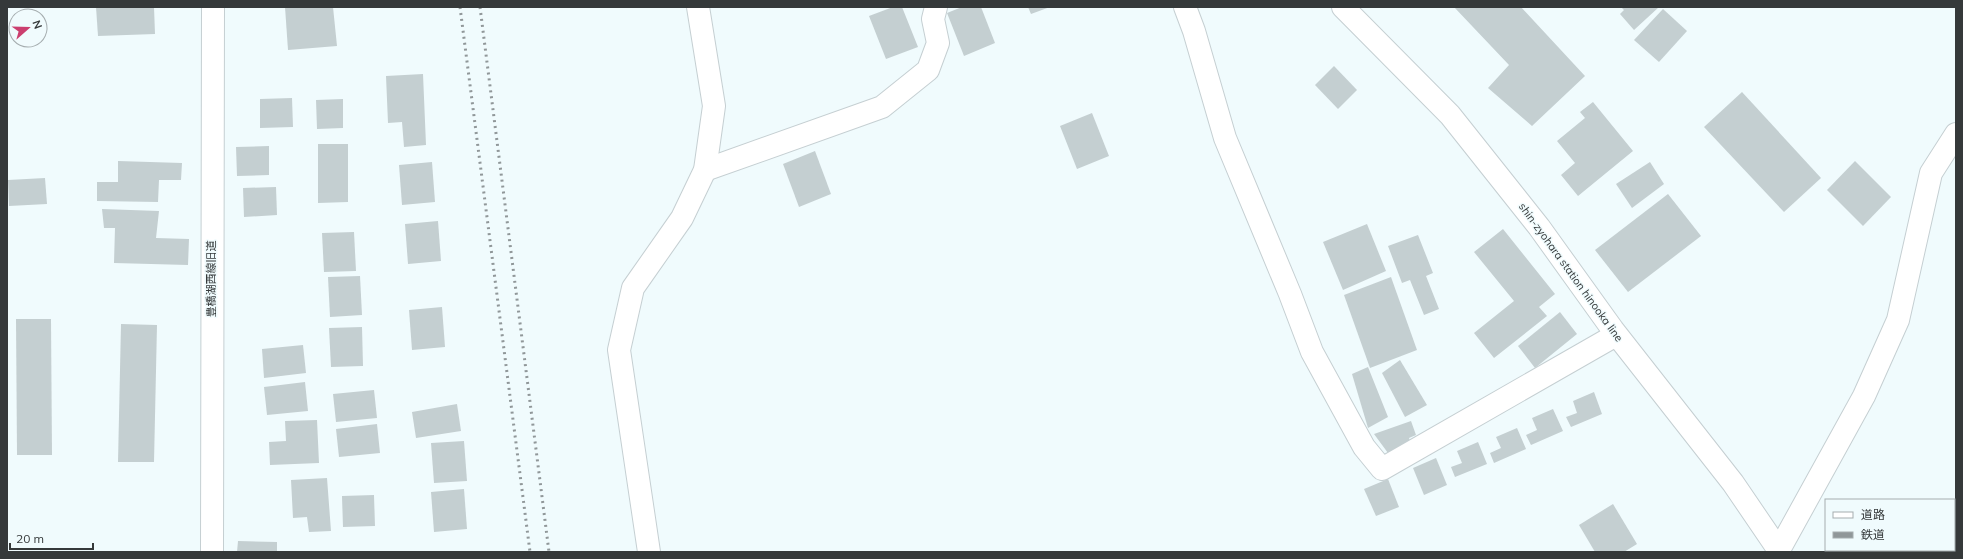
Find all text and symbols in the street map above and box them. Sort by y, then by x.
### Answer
north arrow [8,8,48,48]
text: N [29,18,45,31]
street label: shin-zyohara station hinooka line [1516,200,1626,344]
street label: 豊橋湖西線旧道 [204,241,218,318]
legend [1825,499,1955,551]
text: 道路 [1861,507,1885,522]
scale bar [10,525,93,551]
text: 鉄道 [1861,527,1885,542]
text: 20 m [16,531,44,546]

